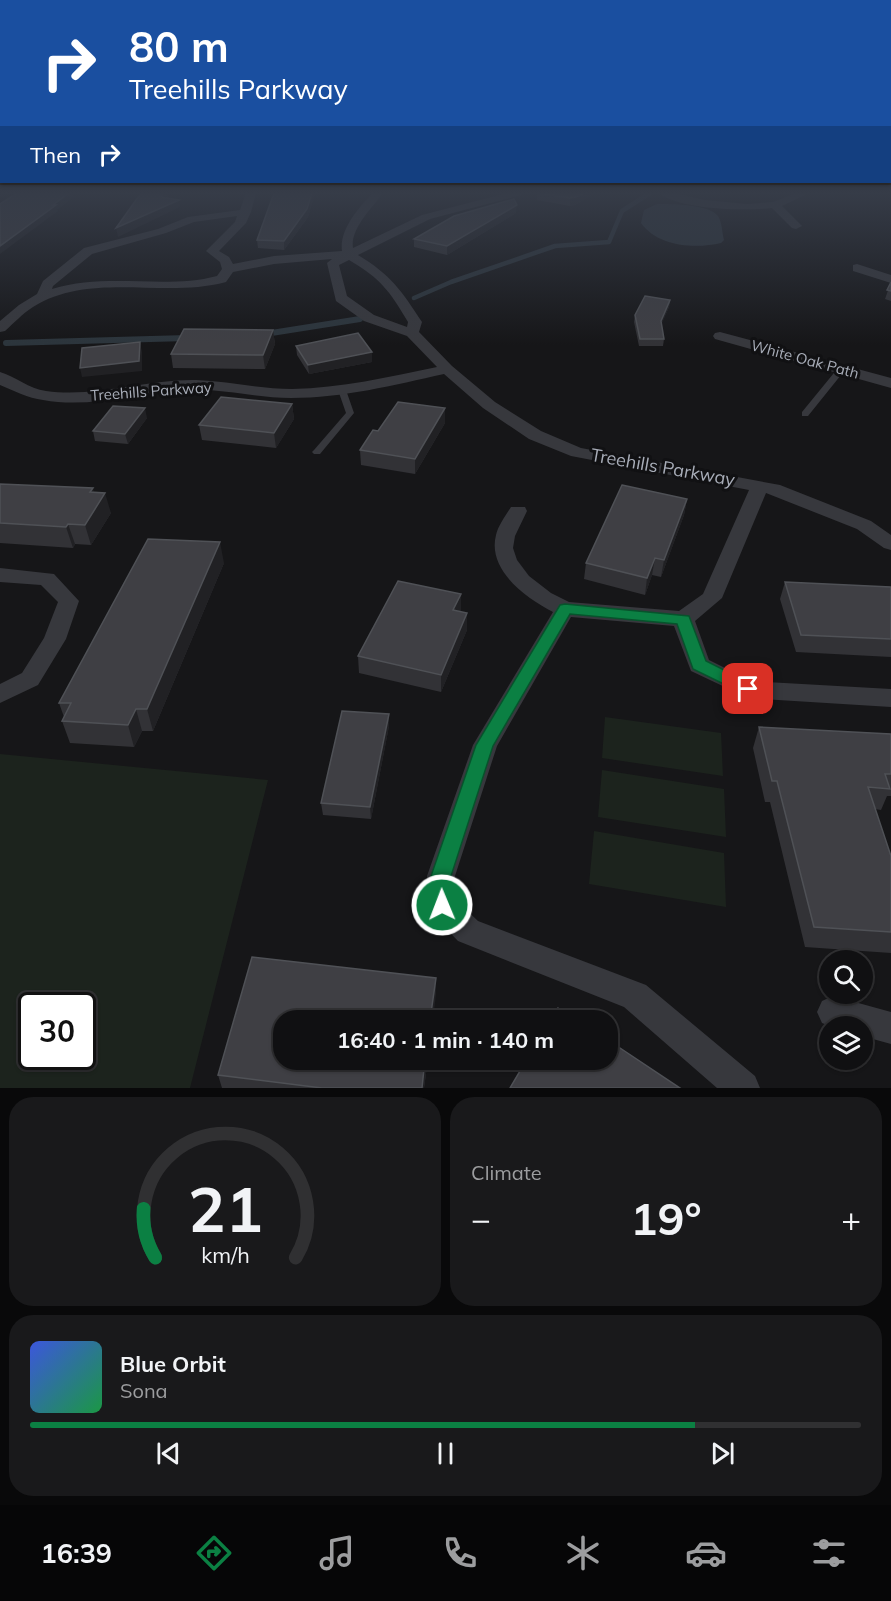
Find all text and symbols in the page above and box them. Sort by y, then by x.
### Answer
text: 80 m [129,20,229,73]
icon: right [30,24,108,102]
text: Treehills Parkway [129,72,348,106]
icon: right [93,138,126,171]
text: Then [30,141,81,169]
street label: White Oak Path [749,335,861,383]
street label: Treehills Parkway [90,377,212,405]
street label: Treehills Parkway [589,443,737,491]
pin [722,663,773,714]
icon: arrive [731,672,764,705]
position arrow [410,873,474,937]
map controls [819,950,873,1070]
button: search [819,950,873,1004]
speed limit sign: 30 [18,992,96,1070]
button: layers [819,1016,873,1070]
text: 16:40 · 1 min · 140 m [337,1026,554,1054]
text: Climate [471,1160,542,1185]
text: 21 [188,1169,262,1248]
text: 19° [630,1190,702,1246]
text: − [471,1198,491,1239]
text: + [841,1198,861,1239]
text: km/h [201,1242,249,1269]
text: Blue Orbit [120,1350,226,1378]
text: Sona [120,1378,168,1403]
icon: previous [152,1437,185,1470]
icon: pause [429,1437,462,1470]
icon: next [706,1437,739,1470]
icon: directions [193,1532,235,1574]
icon: music [316,1532,358,1574]
icon: phone [439,1532,481,1574]
icon: climate [562,1532,604,1574]
icon: car [685,1532,727,1574]
icon: filters [808,1532,850,1574]
text: 16:39 [41,1536,112,1570]

